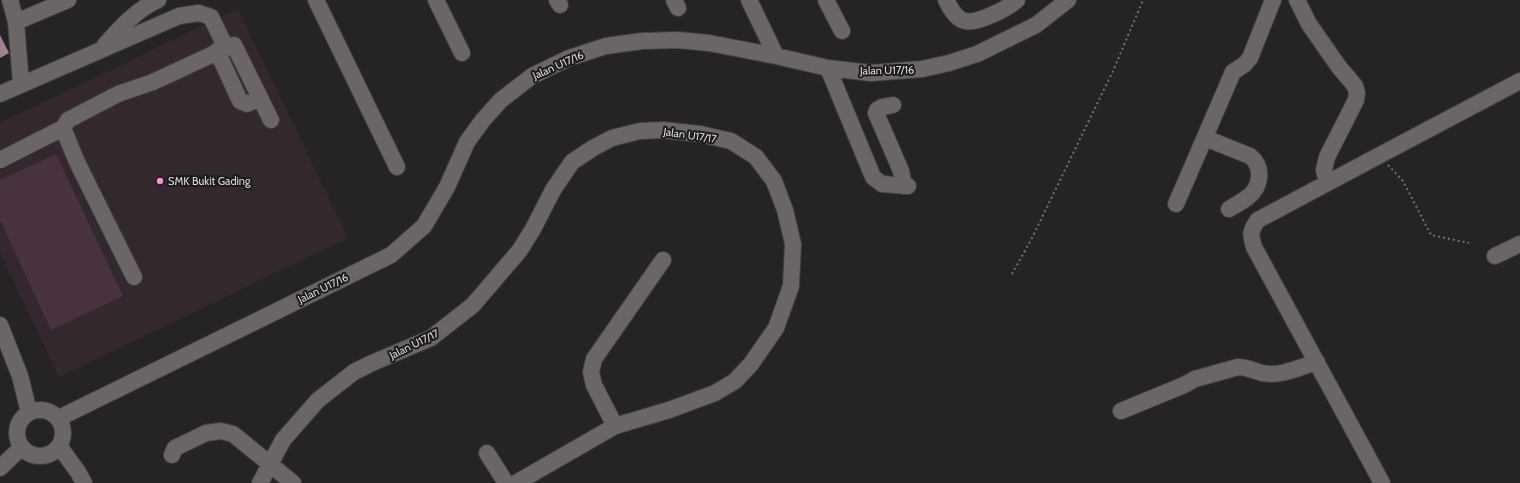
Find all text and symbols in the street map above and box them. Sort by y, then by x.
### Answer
street label: Jalan U17/16 [529,48,586,83]
street label: Jalan U17/16 [859,63,914,77]
street label: Jalan U17/17 [661,124,718,146]
place label: SMK Bukit Gading [168,174,251,188]
marker: SMK Bukit Gading [155,176,165,186]
street label: Jalan U17/16 [295,270,350,307]
street label: Jalan U17/17 [386,326,442,362]

